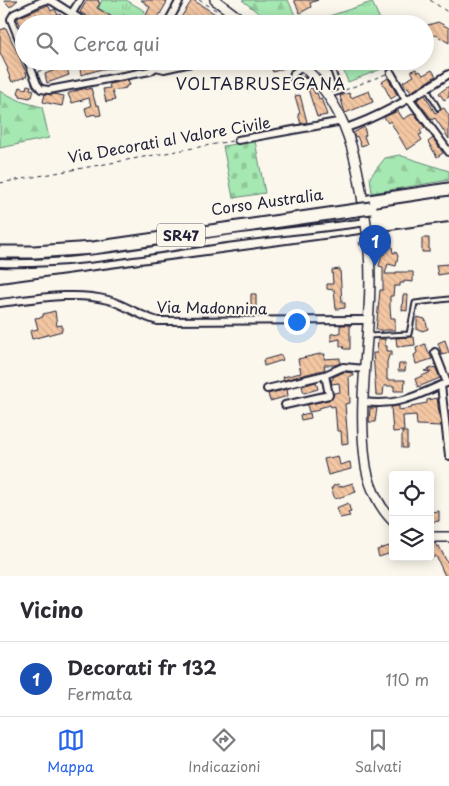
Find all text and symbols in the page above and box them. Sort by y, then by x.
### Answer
search box [15,15,434,70]
icon: search [33,29,61,57]
text: Cerca qui [73,29,160,57]
district label: VOLTABRUSEGANA [176,71,346,95]
street label: Via Decorati al Valore Civile [66,110,272,168]
street label: Corso Australia [210,182,325,220]
road number: SR47 [157,224,205,246]
pin: 1 [359,225,391,266]
street label: Via Madonnina [156,295,268,319]
your location [284,309,310,335]
map controls [389,471,434,561]
button: locate [389,471,434,516]
button: layers [389,516,434,561]
text: Vicino [20,593,83,625]
text: Decorati fr 132 [67,653,217,681]
text: 1 [32,667,40,691]
text: 110 m [386,667,429,691]
text: Fermata [67,681,132,705]
tab: Mappa [47,726,94,777]
tab: Indicazioni [188,726,260,777]
tab: Salvati [355,726,402,777]

